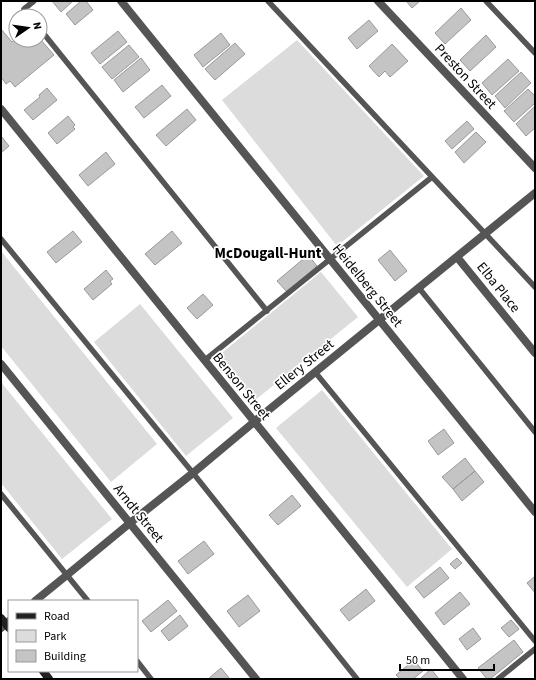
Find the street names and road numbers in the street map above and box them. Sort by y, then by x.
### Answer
street label: Preston Street [430,40,501,114]
street label: Heidelberg Street [327,240,407,332]
street label: Elba Place [472,258,525,317]
street label: Ellery Street [271,334,339,395]
street label: Benson Street [208,349,275,425]
street label: Arndt Street [108,480,168,548]

